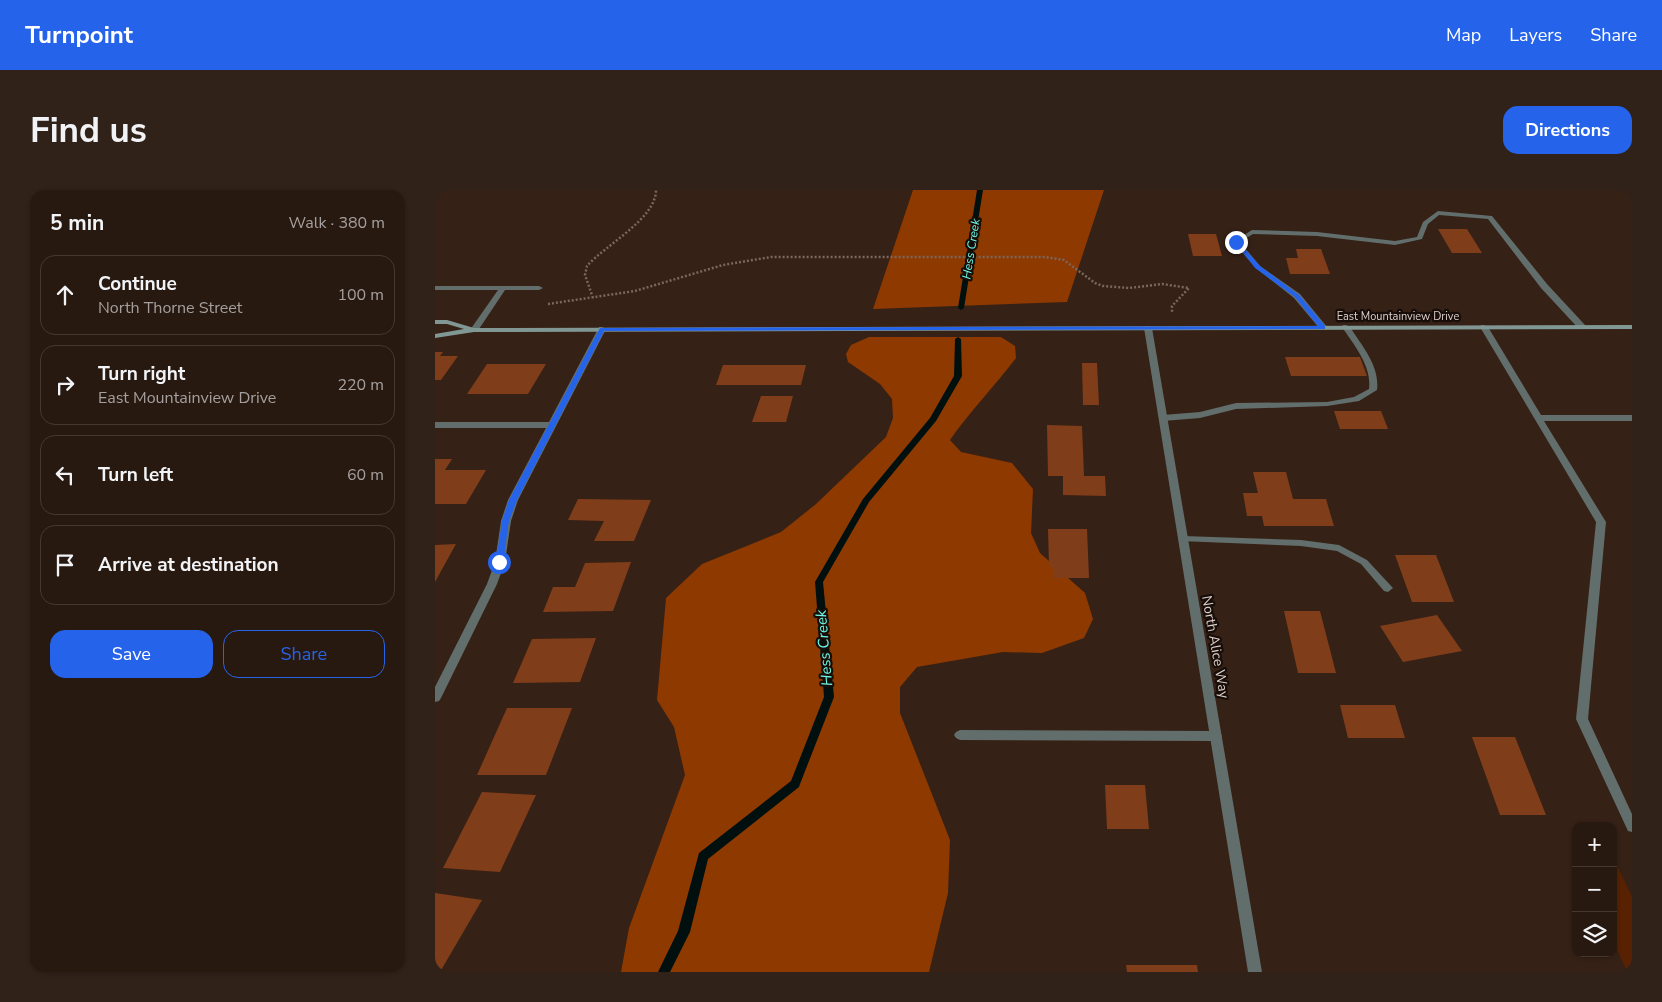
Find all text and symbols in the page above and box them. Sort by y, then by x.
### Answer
text: Turnpoint [25,19,133,51]
text: Map [1446,23,1481,47]
text: Layers [1509,23,1562,47]
text: Share [1590,23,1637,47]
button: Directions [1503,106,1632,154]
text: Find us [30,107,147,154]
text: 5 min [50,209,104,237]
text: Walk · 380 m [289,212,385,234]
water label: Hess Creek [958,217,984,280]
route end [1225,231,1248,254]
text: Continue [98,271,177,297]
icon: ahead [51,281,79,309]
text: 100 m [337,284,384,306]
text: North Thorne Street [98,297,242,319]
street label: East Mountainview Drive [1337,309,1459,324]
text: Turn right [98,361,185,387]
icon: right [51,371,79,399]
text: 220 m [337,374,384,396]
text: East Mountainview Drive [98,387,276,409]
icon: left [51,461,79,489]
text: Turn left [98,462,173,488]
text: 60 m [347,464,384,486]
icon: arrive [51,551,79,579]
route start [488,551,511,574]
text: Arrive at destination [98,552,279,578]
street label: North Alice Way [1197,594,1234,701]
water label: Hess Creek [811,609,837,687]
button: Save [50,630,213,678]
button: Share [223,630,385,678]
map controls [1572,822,1617,957]
button: + [1572,822,1617,867]
button: − [1572,867,1617,912]
button: layers [1572,912,1617,957]

